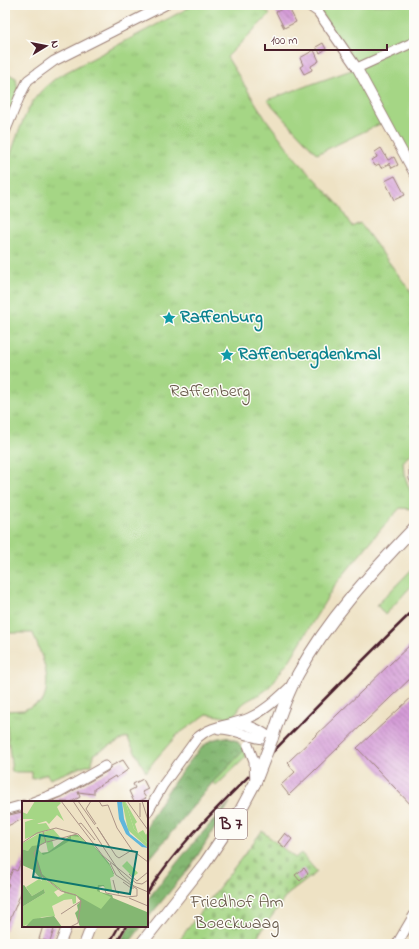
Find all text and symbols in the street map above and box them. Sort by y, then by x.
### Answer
north arrow [26,26,66,66]
scale bar [265,26,387,52]
text: 100 m [271,32,298,50]
text: N [46,39,63,49]
place label: Raffenburg [180,305,263,332]
place icon: Raffenburg [161,310,177,326]
place label: Raffenbergdenkmal [238,342,380,369]
place icon: Raffenbergdenkmal [219,347,235,363]
park label: Raffenberg [170,379,250,406]
inset map [22,801,148,927]
road number: B 7 [215,809,247,839]
park label: Friedhof Am Boeckwaag [189,890,284,938]

